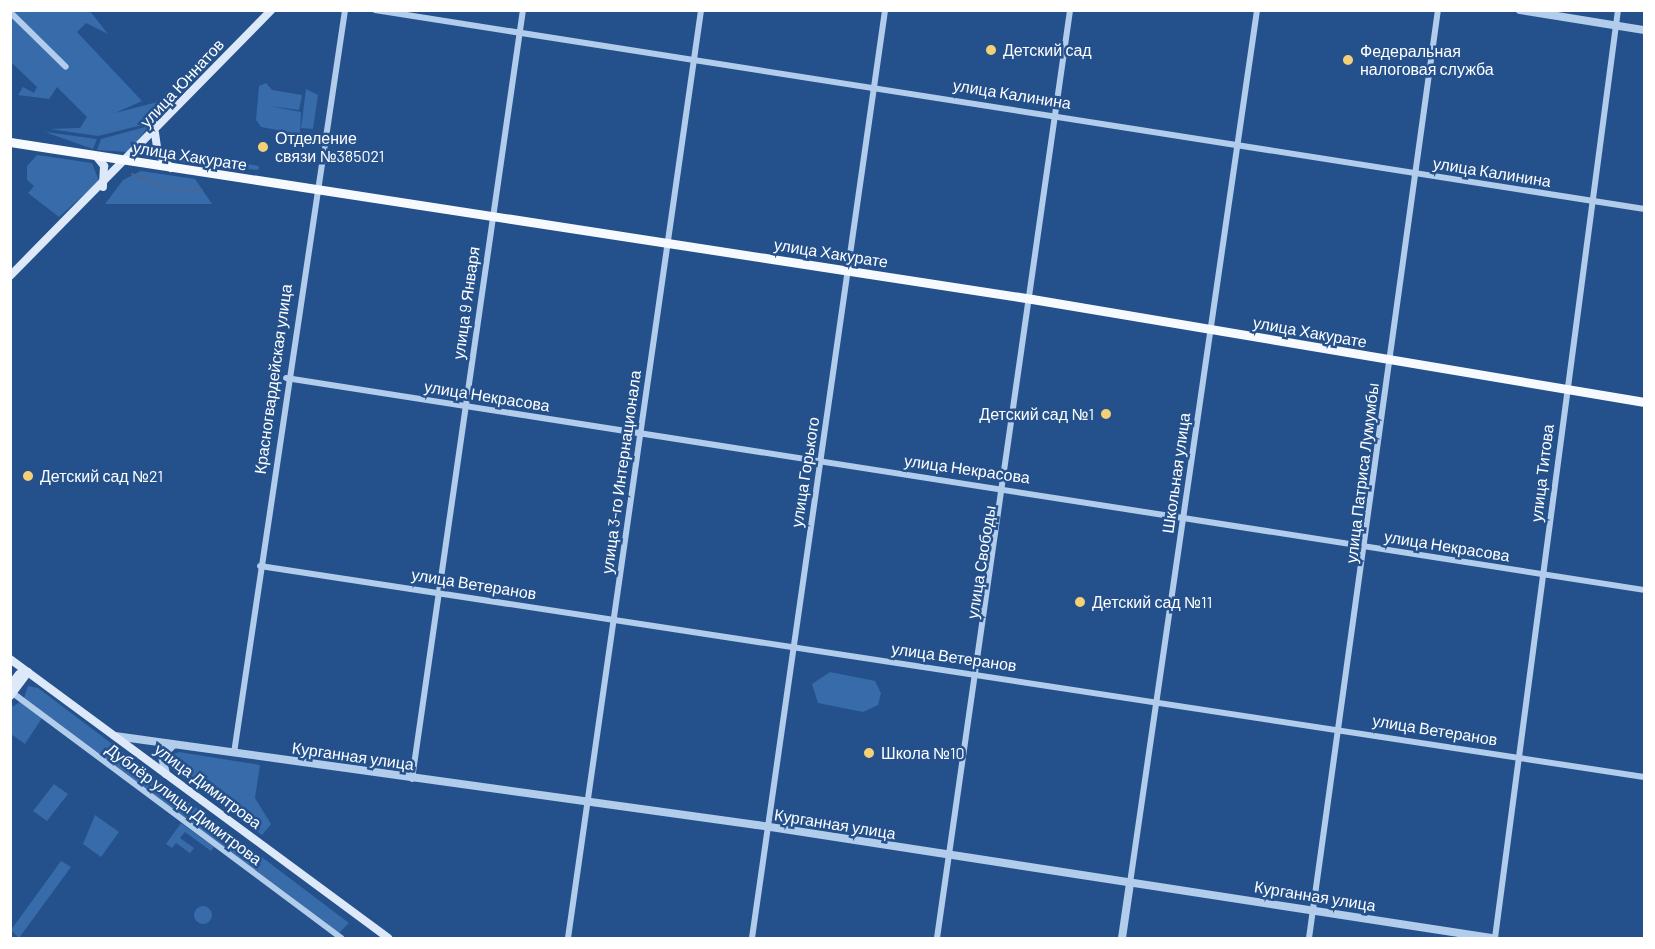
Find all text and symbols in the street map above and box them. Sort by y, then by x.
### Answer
street label: улица Юннатов [136,35,228,131]
place label: Детский сад [1003,40,1092,60]
place label: Федеральная налоговая служба [1360,41,1494,79]
marker: Детский сад [984,43,998,57]
marker: Федеральная налоговая служба [1341,53,1355,67]
street label: улица Калинина [952,75,1072,113]
place label: Отделение связи №385021 [275,128,384,166]
street label: улица Хакурате [132,138,248,174]
marker: Отделение связи №385021 [256,140,270,154]
street label: улица Калинина [1432,153,1552,191]
street label: улица Хакурате [773,235,889,271]
street label: улица 9 Января [449,245,483,361]
street label: Красногвардейская улица [250,283,296,475]
street label: улица Хакурате [1252,313,1368,351]
street label: улица 3-го Интернационала [597,369,645,575]
street label: улица Некрасова [423,377,551,415]
street label: улица Патриса Лумумбы [1341,382,1383,564]
place label: Детский сад №1 [979,404,1094,424]
marker: Детский сад №1 [1099,407,1113,421]
street label: Школьная улица [1158,411,1194,535]
street label: улица Горького [787,415,823,529]
street label: улица Титова [1526,423,1558,523]
street label: улица Некрасова [903,451,1031,487]
place label: Детский сад №21 [40,466,163,486]
marker: Детский сад №21 [21,469,35,483]
street label: улица Свободы [963,504,999,620]
street label: улица Некрасова [1383,527,1511,565]
street label: улица Ветеранов [410,565,538,603]
place label: Детский сад №11 [1092,592,1212,612]
marker: Детский сад №11 [1073,595,1087,609]
street label: улица Ветеранов [890,639,1018,675]
street label: улица Ветеранов [1371,711,1499,749]
street label: Курганная улица [291,738,415,774]
street label: Дублёр улицы Димитрова [102,739,266,869]
street label: улица Димитрова [151,739,265,833]
place label: Школа №10 [881,743,965,763]
marker: Школа №10 [862,746,876,760]
street label: Курганная улица [773,805,897,843]
street label: Курганная улица [1253,877,1377,915]

